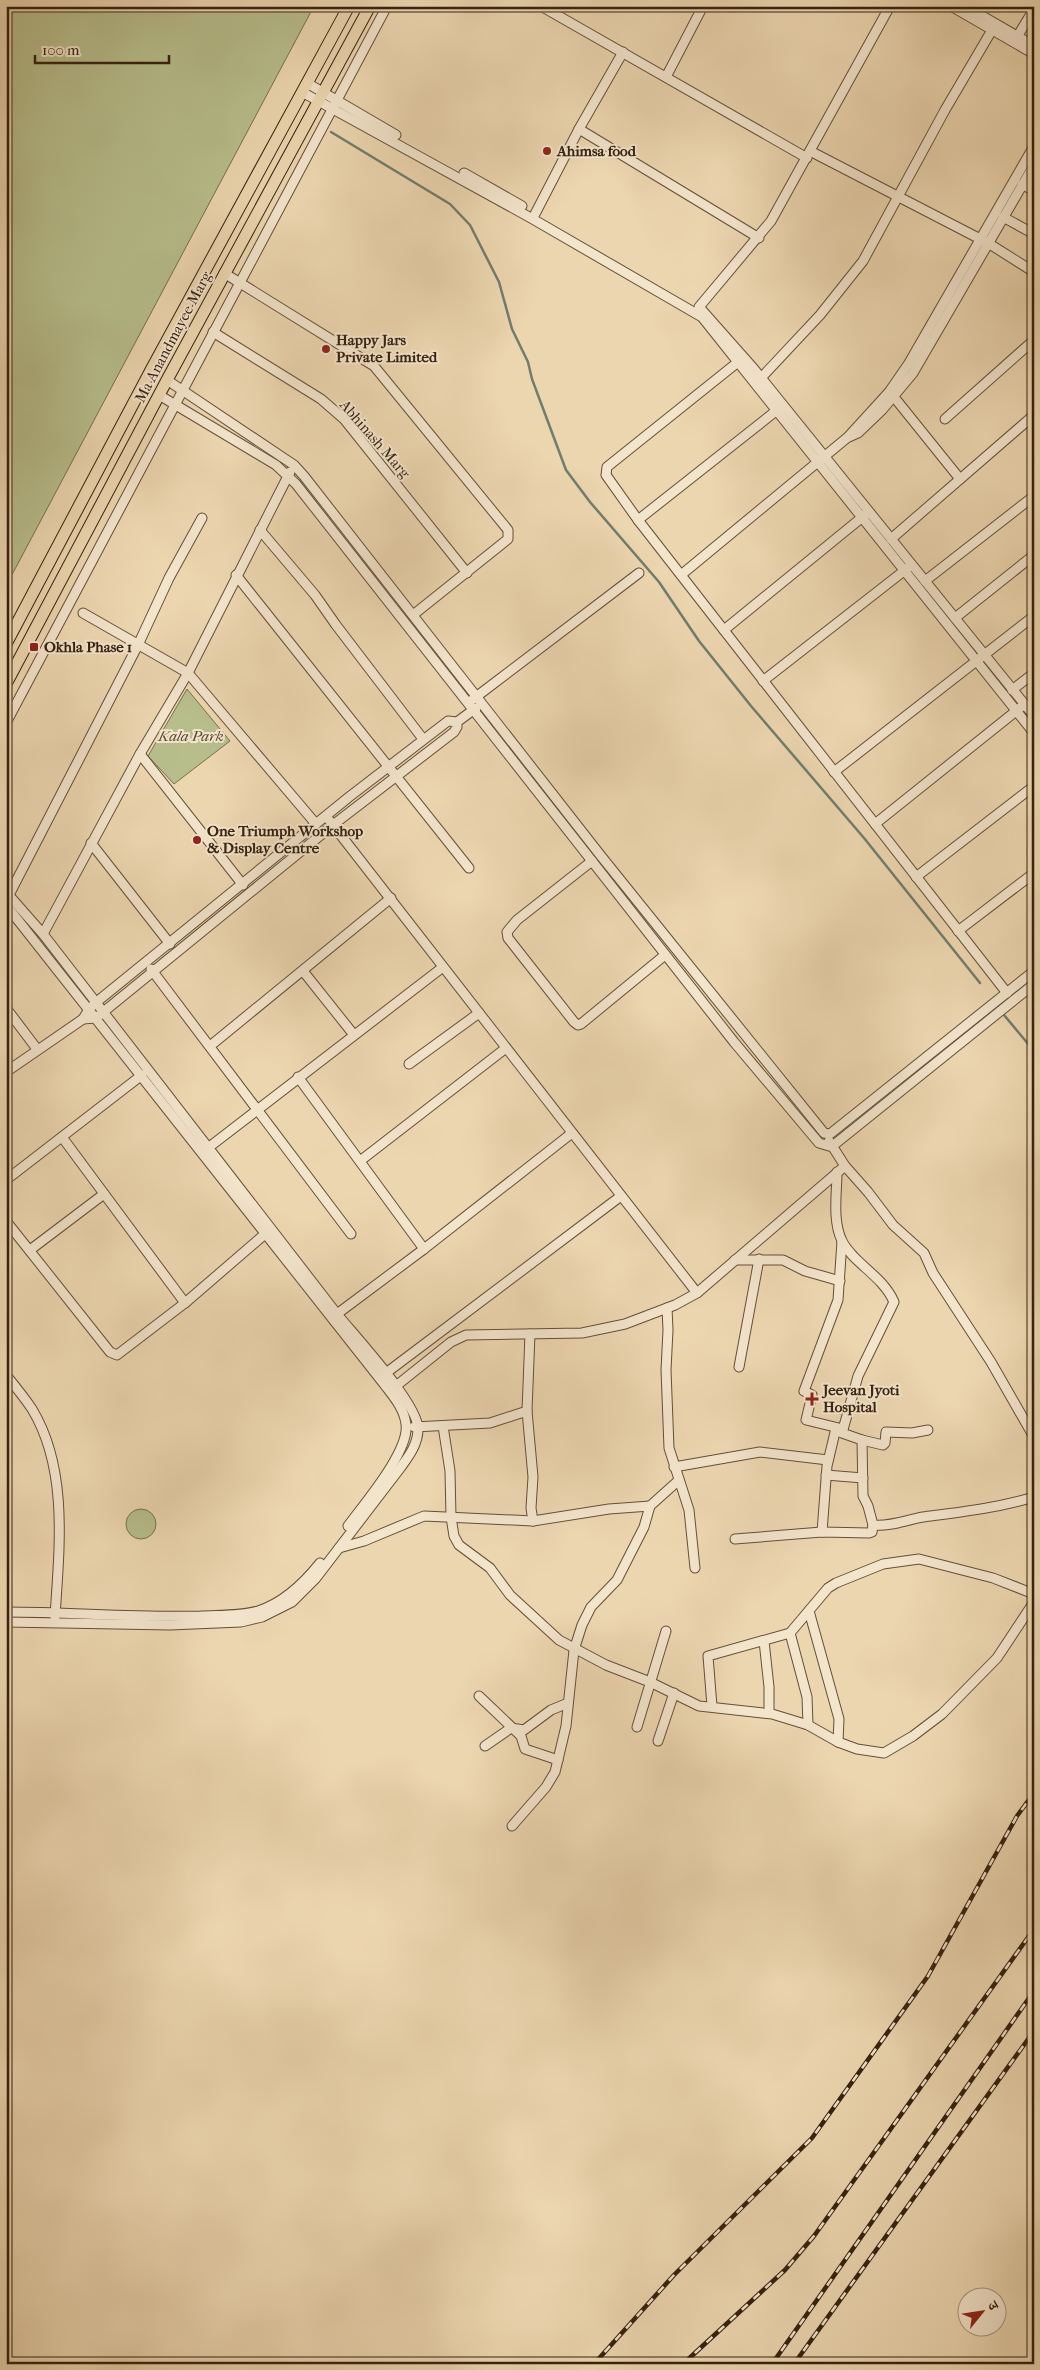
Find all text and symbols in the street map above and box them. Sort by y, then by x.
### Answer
scale bar [35,32,169,64]
text: 100 m [42,41,80,59]
place label: Ahimsa food [556,142,637,160]
marker: Ahimsa food [541,145,553,157]
street label: Ma Anandmayee Marg [131,267,216,406]
place label: Happy Jars Private Limited [336,331,438,366]
marker: Happy Jars Private Limited [320,343,332,355]
street label: Abhinash Marg [335,395,415,483]
place label: Okhla Phase 1 [44,638,132,656]
marker: Okhla Phase 1 [28,641,40,653]
park label: Kala Park [157,727,224,745]
place label: One Triumph Workshop & Display Centre [207,822,363,857]
marker: One Triumph Workshop & Display Centre [191,834,203,846]
place label: Jeevan Jyoti Hospital [821,1381,900,1416]
marker: Jeevan Jyoti Hospital [805,1392,819,1406]
north arrow [958,2288,1008,2338]
text: उ [983,2298,1002,2314]

